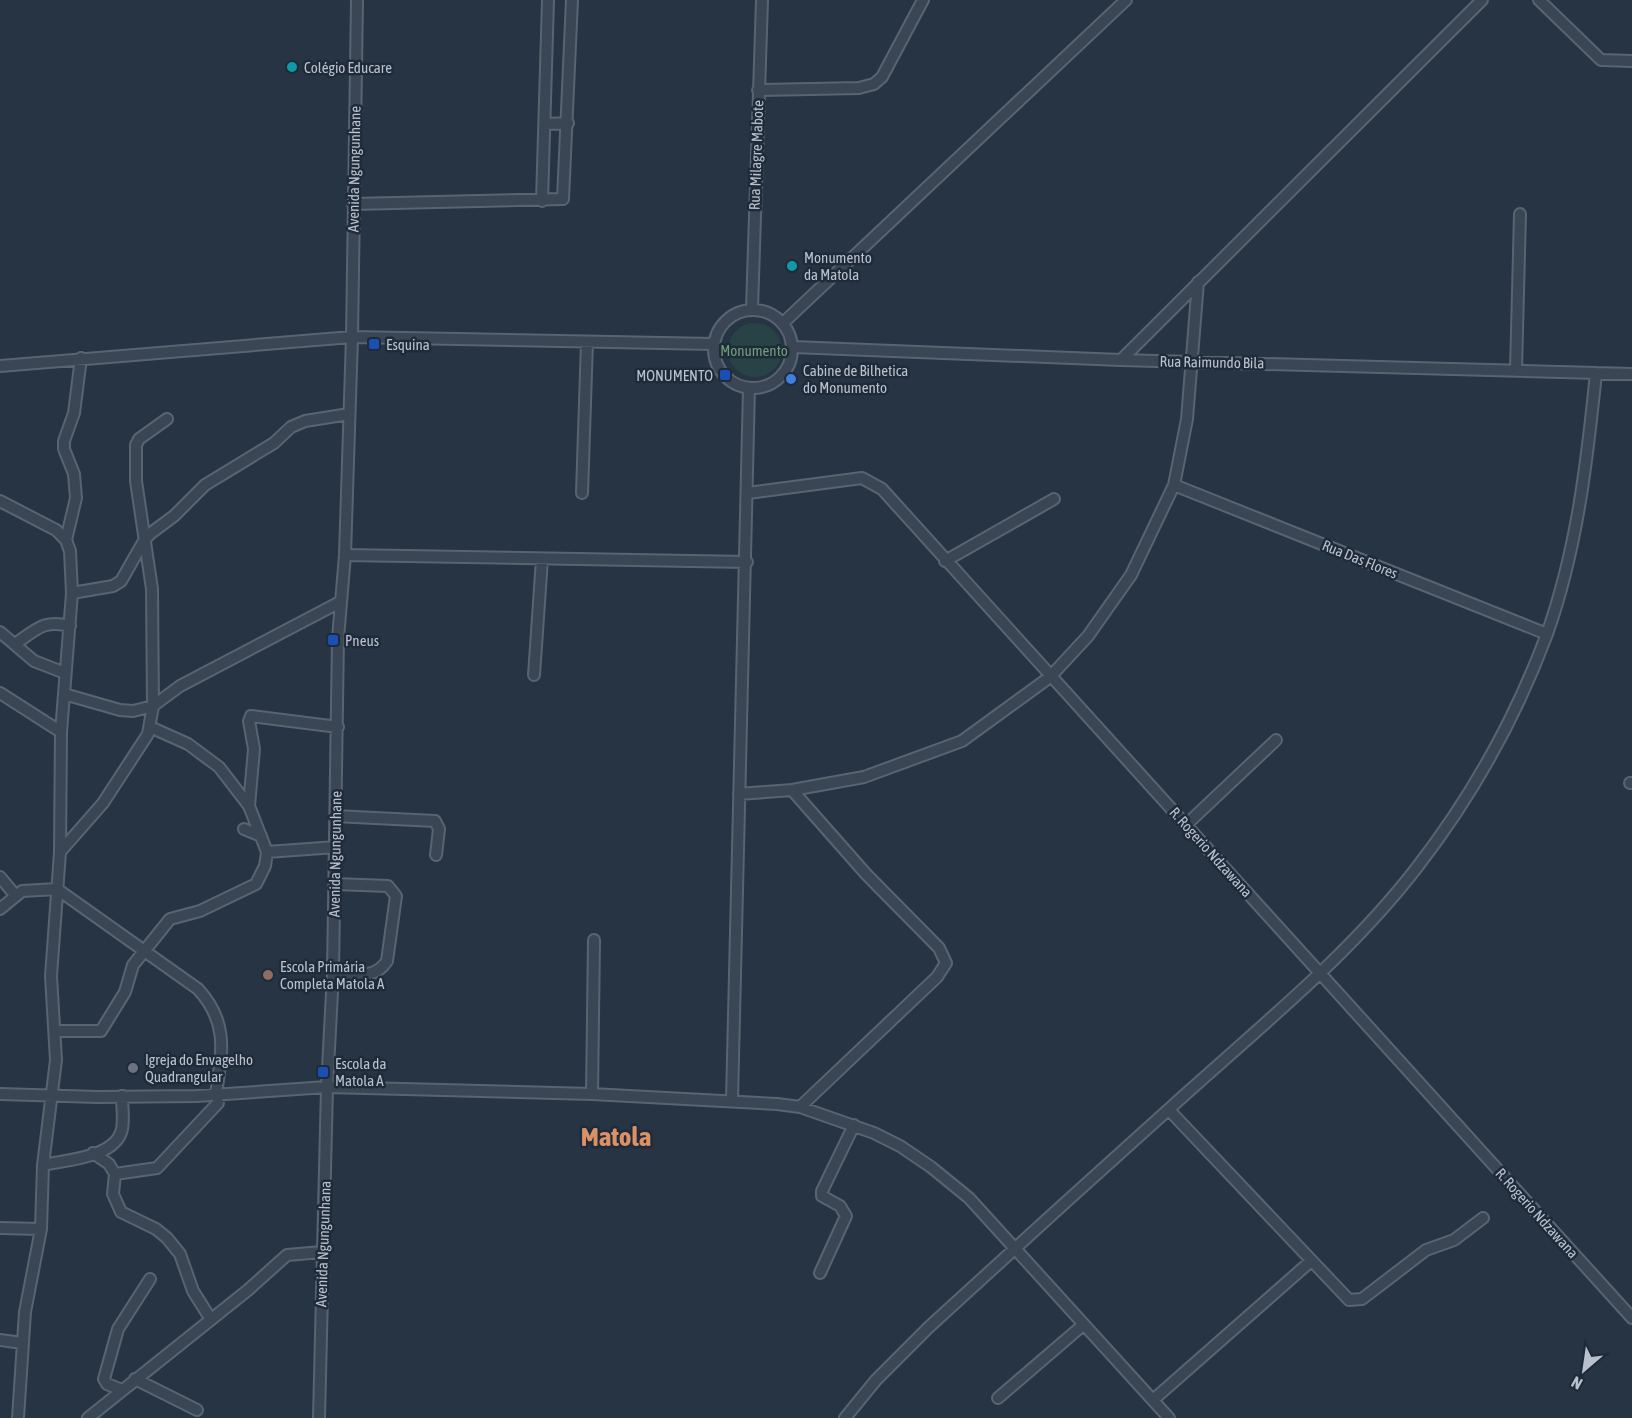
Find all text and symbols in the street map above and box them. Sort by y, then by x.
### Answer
place label: Colégio Educare [304,59,392,76]
marker: Colégio Educare [285,60,299,74]
street label: Rua Milagre Mabote [746,99,766,210]
street label: Avenida Ngungunhane [344,106,364,232]
place label: Monumento da Matola [804,249,872,283]
marker: Monumento da Matola [785,259,799,273]
place label: Esquina [386,336,430,353]
marker: Esquina [367,337,381,351]
park label: Monumento [720,342,788,359]
street label: Rua Raimundo Bila [1159,353,1265,371]
place label: Cabine de Bilhetica do Monumento [803,362,908,396]
place label: MONUMENTO [636,367,713,384]
marker: MONUMENTO [718,368,732,382]
marker: Cabine de Bilhetica do Monumento [784,372,798,386]
street label: Rua Das Flores [1320,536,1400,582]
place label: Pneus [345,632,379,649]
marker: Pneus [326,633,340,647]
street label: Avenida Ngungunhane [325,791,345,917]
street label: R. Rogerio Ndzawana [1166,804,1256,900]
place label: Escola Primária Completa Matola A [280,958,385,992]
marker: Escola Primária Completa Matola A [261,968,275,982]
place label: Igreja do Envagelho Quadrangular [145,1051,253,1085]
place label: Escola da Matola A [335,1055,386,1089]
marker: Igreja do Envagelho Quadrangular [126,1061,140,1075]
marker: Escola da Matola A [316,1065,330,1079]
district label: Matola [581,1121,651,1152]
street label: R. Rogerio Ndzawana [1492,1165,1582,1261]
street label: Avenida Ngungunhana [312,1181,334,1307]
north arrow [1554,1340,1614,1400]
text: N [1568,1373,1585,1393]

